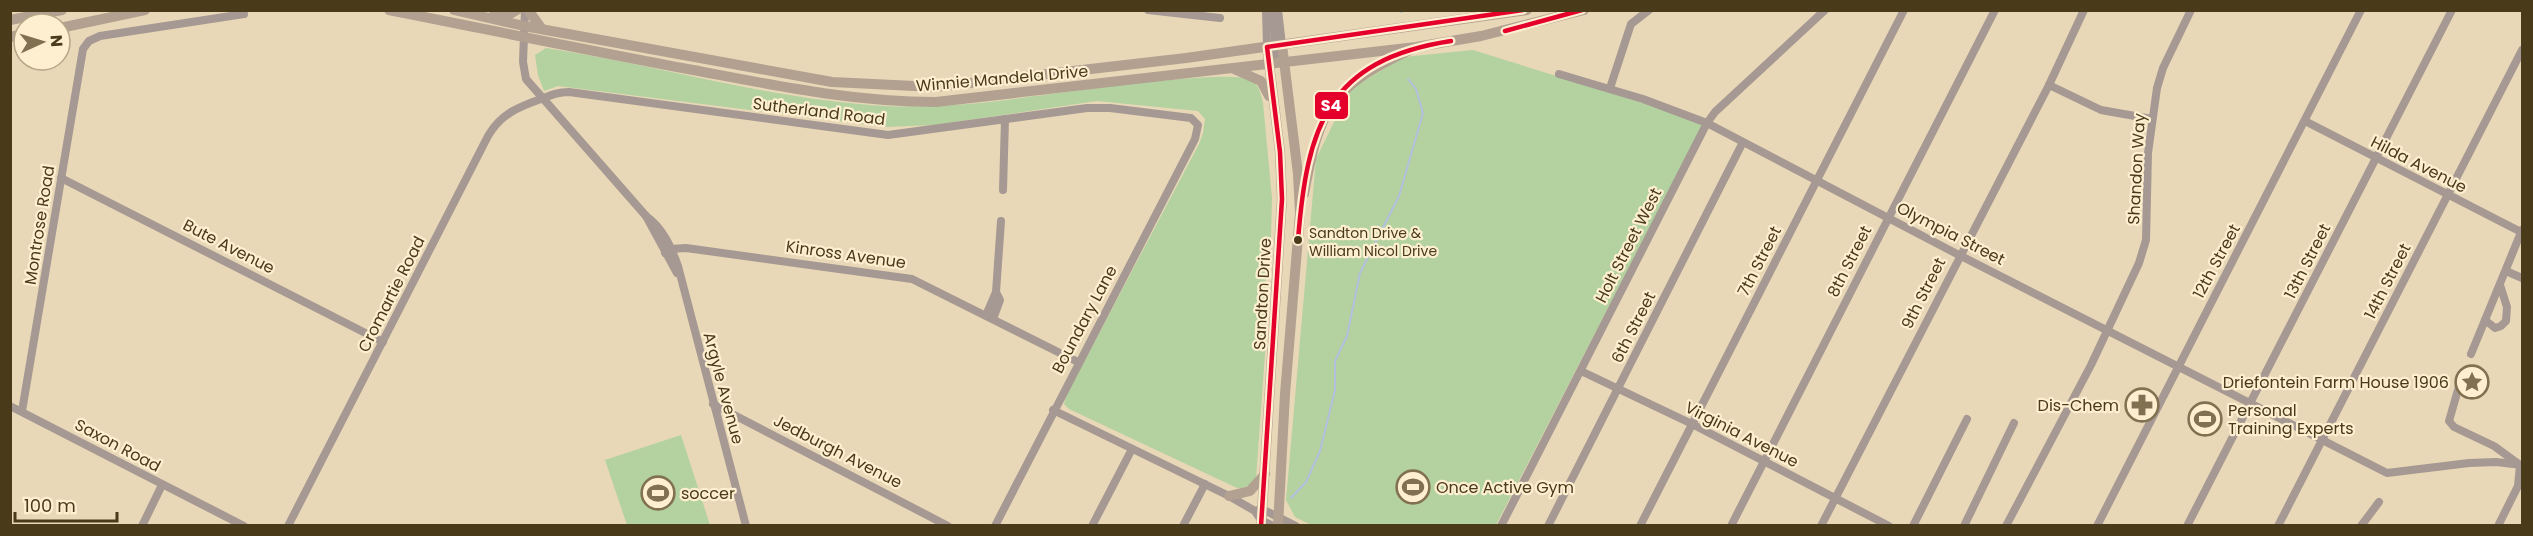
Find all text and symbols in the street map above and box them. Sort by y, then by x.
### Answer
north arrow [12,12,72,72]
text: N [45,34,68,48]
street label: Winnie Mandela Drive [915,60,1089,97]
line badge: S4 [1314,91,1349,120]
street label: Sutherland Road [751,92,886,131]
text: S4 [1321,94,1341,117]
street label: Shandon Way [2122,113,2151,225]
street label: Hilda Avenue [2367,130,2471,199]
street label: Montrose Road [19,164,60,286]
street label: Holt Street West [1590,184,1667,307]
street label: Olympia Street [1893,196,2009,271]
street label: Bute Avenue [179,213,279,279]
street label: 13th Street [2279,219,2336,303]
street label: 12th Street [2187,220,2246,303]
street label: 8th Street [1822,221,1877,301]
street label: 7th Street [1732,222,1787,300]
place label: Sandton Drive & William Nicol Drive [1309,223,1437,261]
street label: Cromartie Road [352,232,431,356]
marker: Sandton Drive & William Nicol Drive [1292,234,1304,246]
street label: Kinross Avenue [784,235,908,274]
street label: Sandton Drive [1248,237,1277,351]
street label: 14th Street [2359,239,2416,323]
street label: 9th Street [1896,253,1951,333]
street label: Boundary Lane [1046,261,1123,377]
street label: 6th Street [1606,287,1661,367]
street label: Argyle Avenue [698,330,749,447]
place icon: Driefontein Farm House 1906 [2454,364,2490,400]
place label: Driefontein Farm House 1906 [2223,371,2449,394]
pharmacy icon: Dis-Chem [2124,387,2160,423]
place label: Dis-Chem [2038,394,2119,417]
street label: Virginia Avenue [1681,396,1803,473]
place label: Personal Training Experts [2228,399,2354,440]
sports icon: Personal Training Experts [2187,401,2223,437]
street label: Jedburgh Avenue [769,409,906,494]
street label: Saxon Road [71,413,165,478]
sports icon: Once Active Gym [1395,469,1431,505]
sports icon: soccer [640,475,676,511]
place label: Once Active Gym [1436,476,1574,499]
place label: soccer [681,482,735,505]
scale bar [15,485,117,523]
text: 100 m [24,493,76,518]

